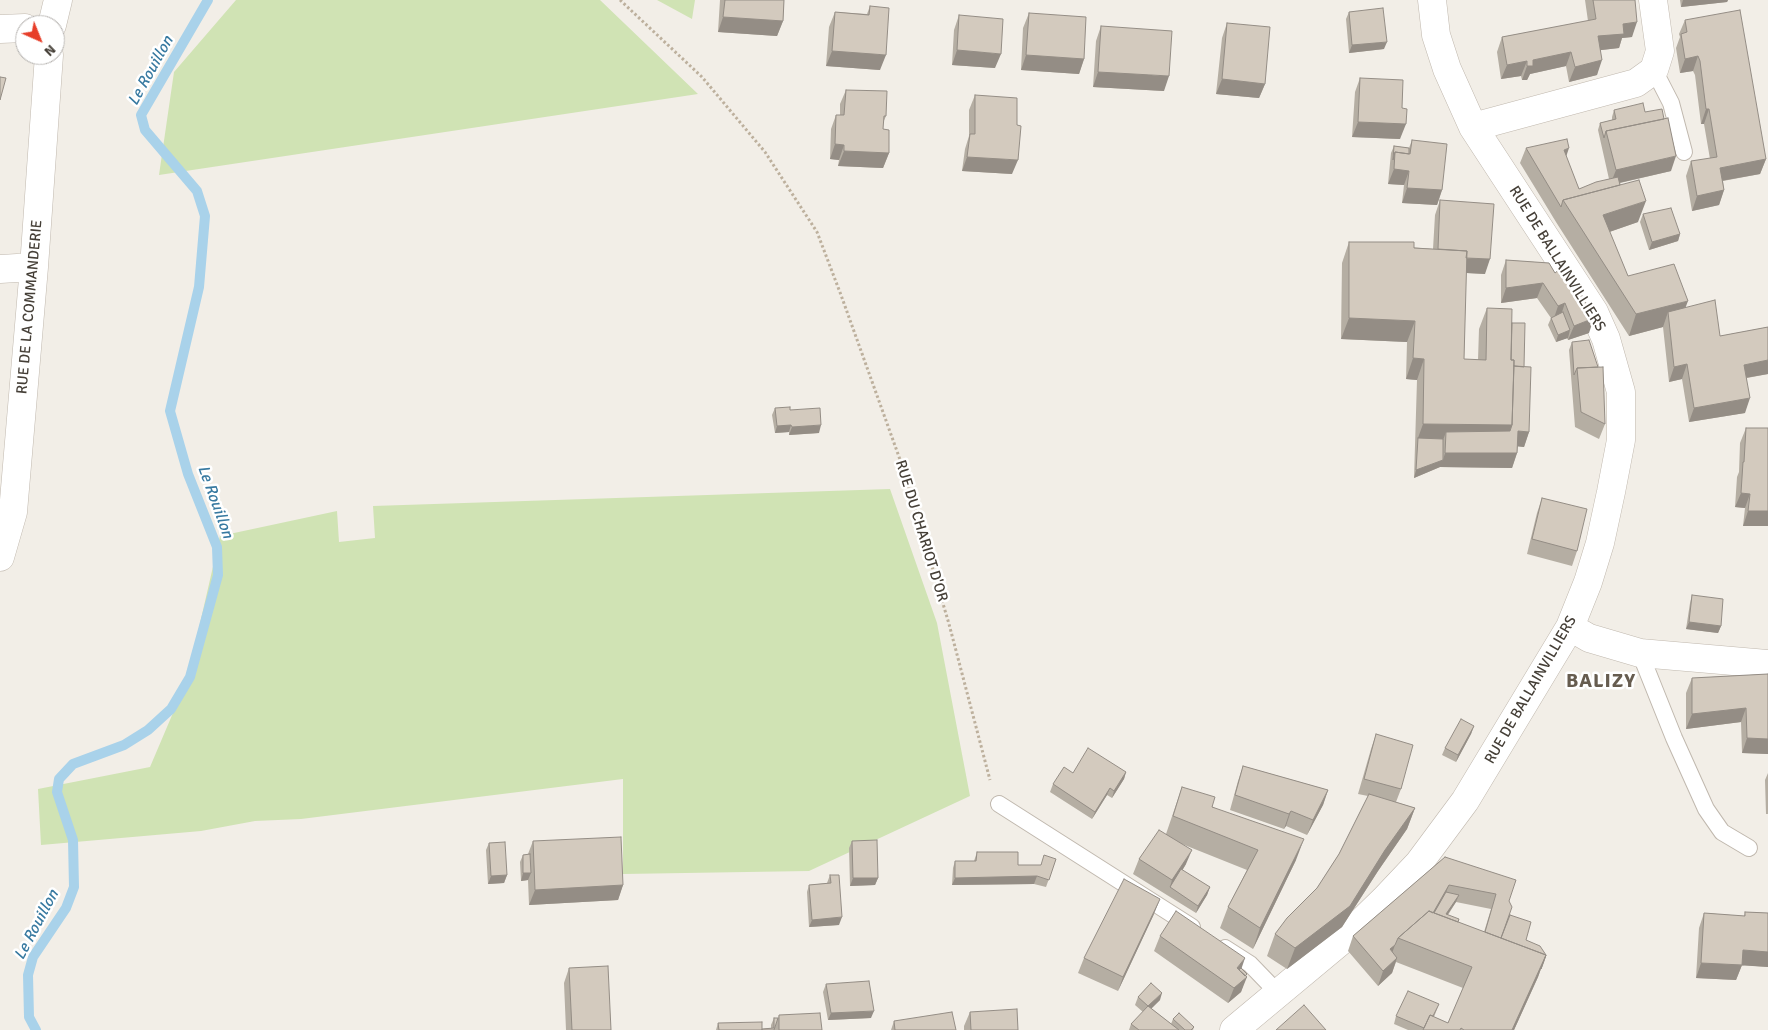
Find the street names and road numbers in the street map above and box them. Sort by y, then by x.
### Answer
street label: RUE DE BALLAINVILLIERS [1505,183,1609,335]
street label: RUE DE LA COMMANDERIE [13,219,47,395]
street label: RUE DU CHARIOT D'OR [891,458,951,604]
street label: RUE DE BALLAINVILLIERS [1481,613,1581,767]

